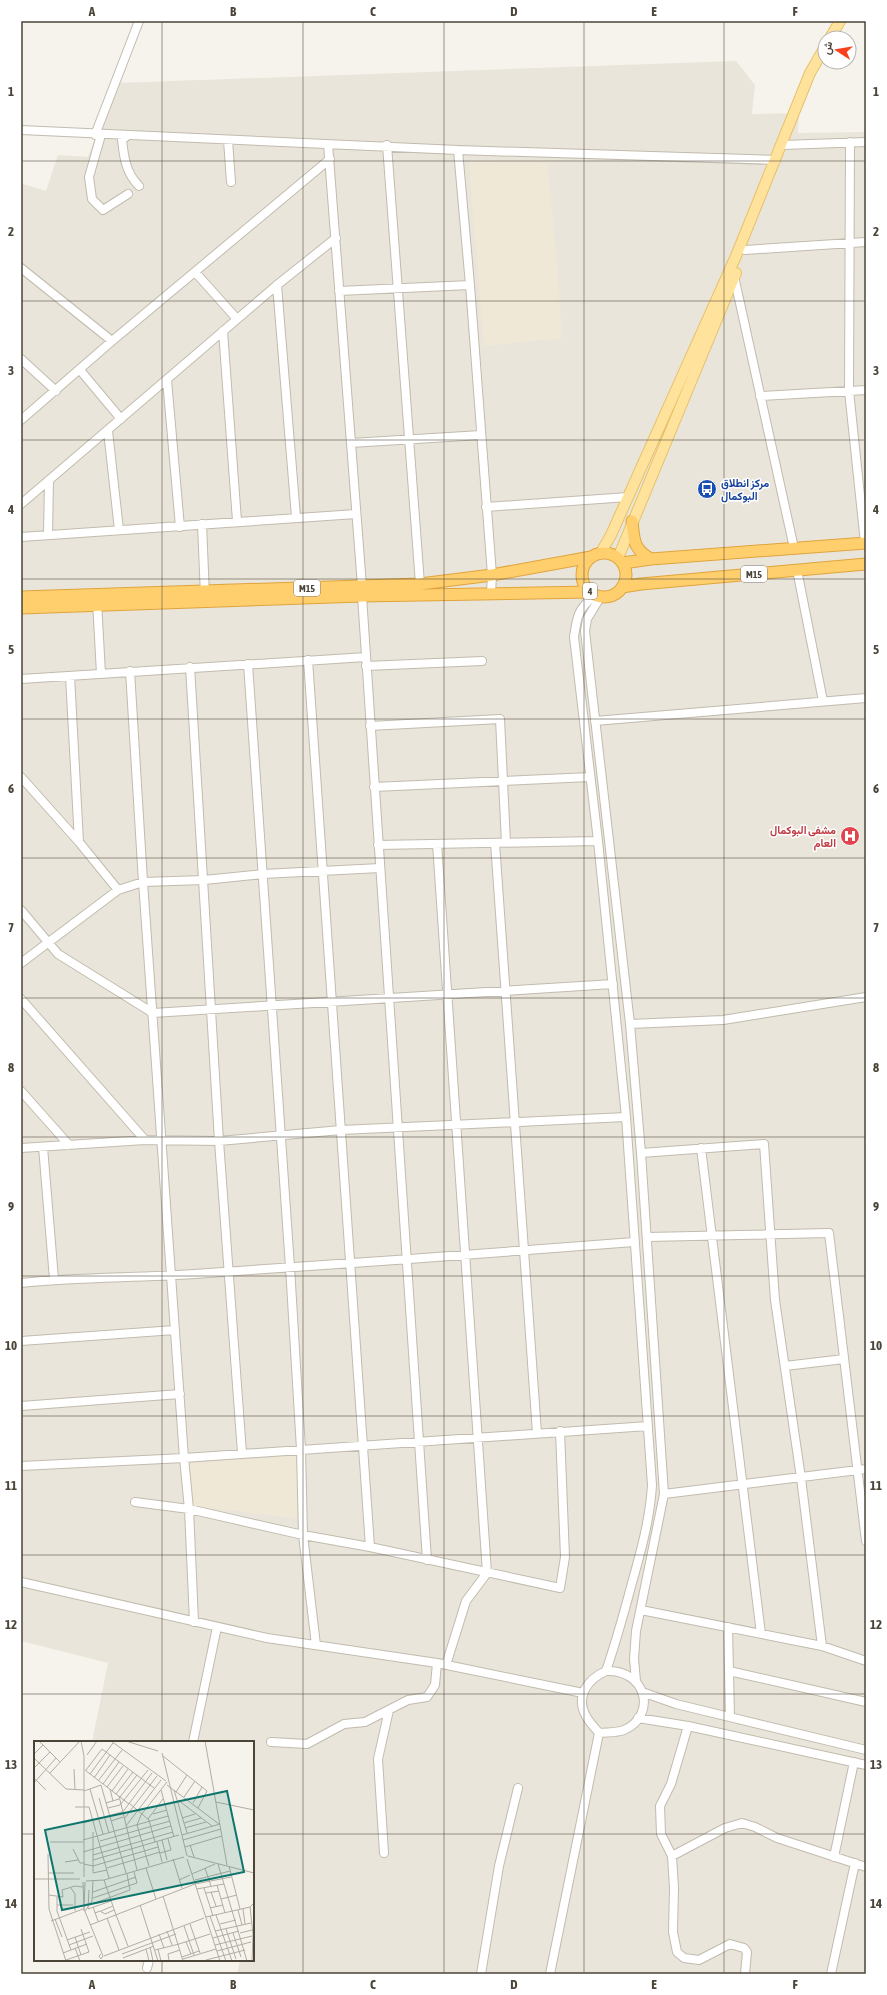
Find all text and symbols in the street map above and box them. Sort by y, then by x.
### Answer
text: A [88,4,96,19]
text: B [230,4,237,19]
text: C [370,4,376,19]
text: D [510,4,518,19]
text: E [651,4,657,19]
text: F [792,4,798,19]
north arrow [817,30,857,70]
text: ش [820,40,835,56]
text: 1 [8,84,14,99]
text: 1 [873,84,879,99]
text: 2 [8,224,14,239]
text: 2 [873,224,879,239]
text: 3 [8,363,14,378]
text: 3 [873,363,879,378]
place label: مركز انطلاق البوكمال [721,477,769,503]
bus stop icon: مركز انطلاق البوكمال [696,478,718,500]
text: 4 [7,502,14,517]
text: 4 [872,502,879,517]
road number: M15 [741,566,767,582]
road number: M15 [294,580,320,596]
road number: 4 [583,583,597,599]
text: 5 [8,642,14,657]
text: 5 [873,642,879,657]
text: 6 [8,781,14,796]
text: 6 [873,781,879,796]
place label: مشفى البوكمال العام [770,824,836,851]
hospital icon: مشفى البوكمال العام [839,825,861,847]
text: 7 [8,920,14,935]
text: 7 [873,920,879,935]
text: 8 [8,1060,14,1075]
text: 8 [873,1060,879,1075]
text: 9 [8,1199,14,1214]
text: 9 [873,1199,879,1214]
text: 10 [5,1338,17,1353]
text: 10 [870,1338,882,1353]
text: 11 [5,1478,17,1493]
text: 11 [870,1478,882,1493]
text: 12 [5,1617,17,1632]
text: 12 [870,1617,882,1632]
inset map [34,1741,254,1961]
text: 13 [5,1757,17,1772]
text: 13 [870,1757,882,1772]
text: 14 [5,1896,17,1911]
text: 14 [870,1896,882,1911]
text: A [88,1977,96,1992]
text: B [230,1977,237,1992]
text: C [370,1977,376,1992]
text: D [510,1977,518,1992]
text: E [651,1977,657,1992]
text: F [792,1977,798,1992]

